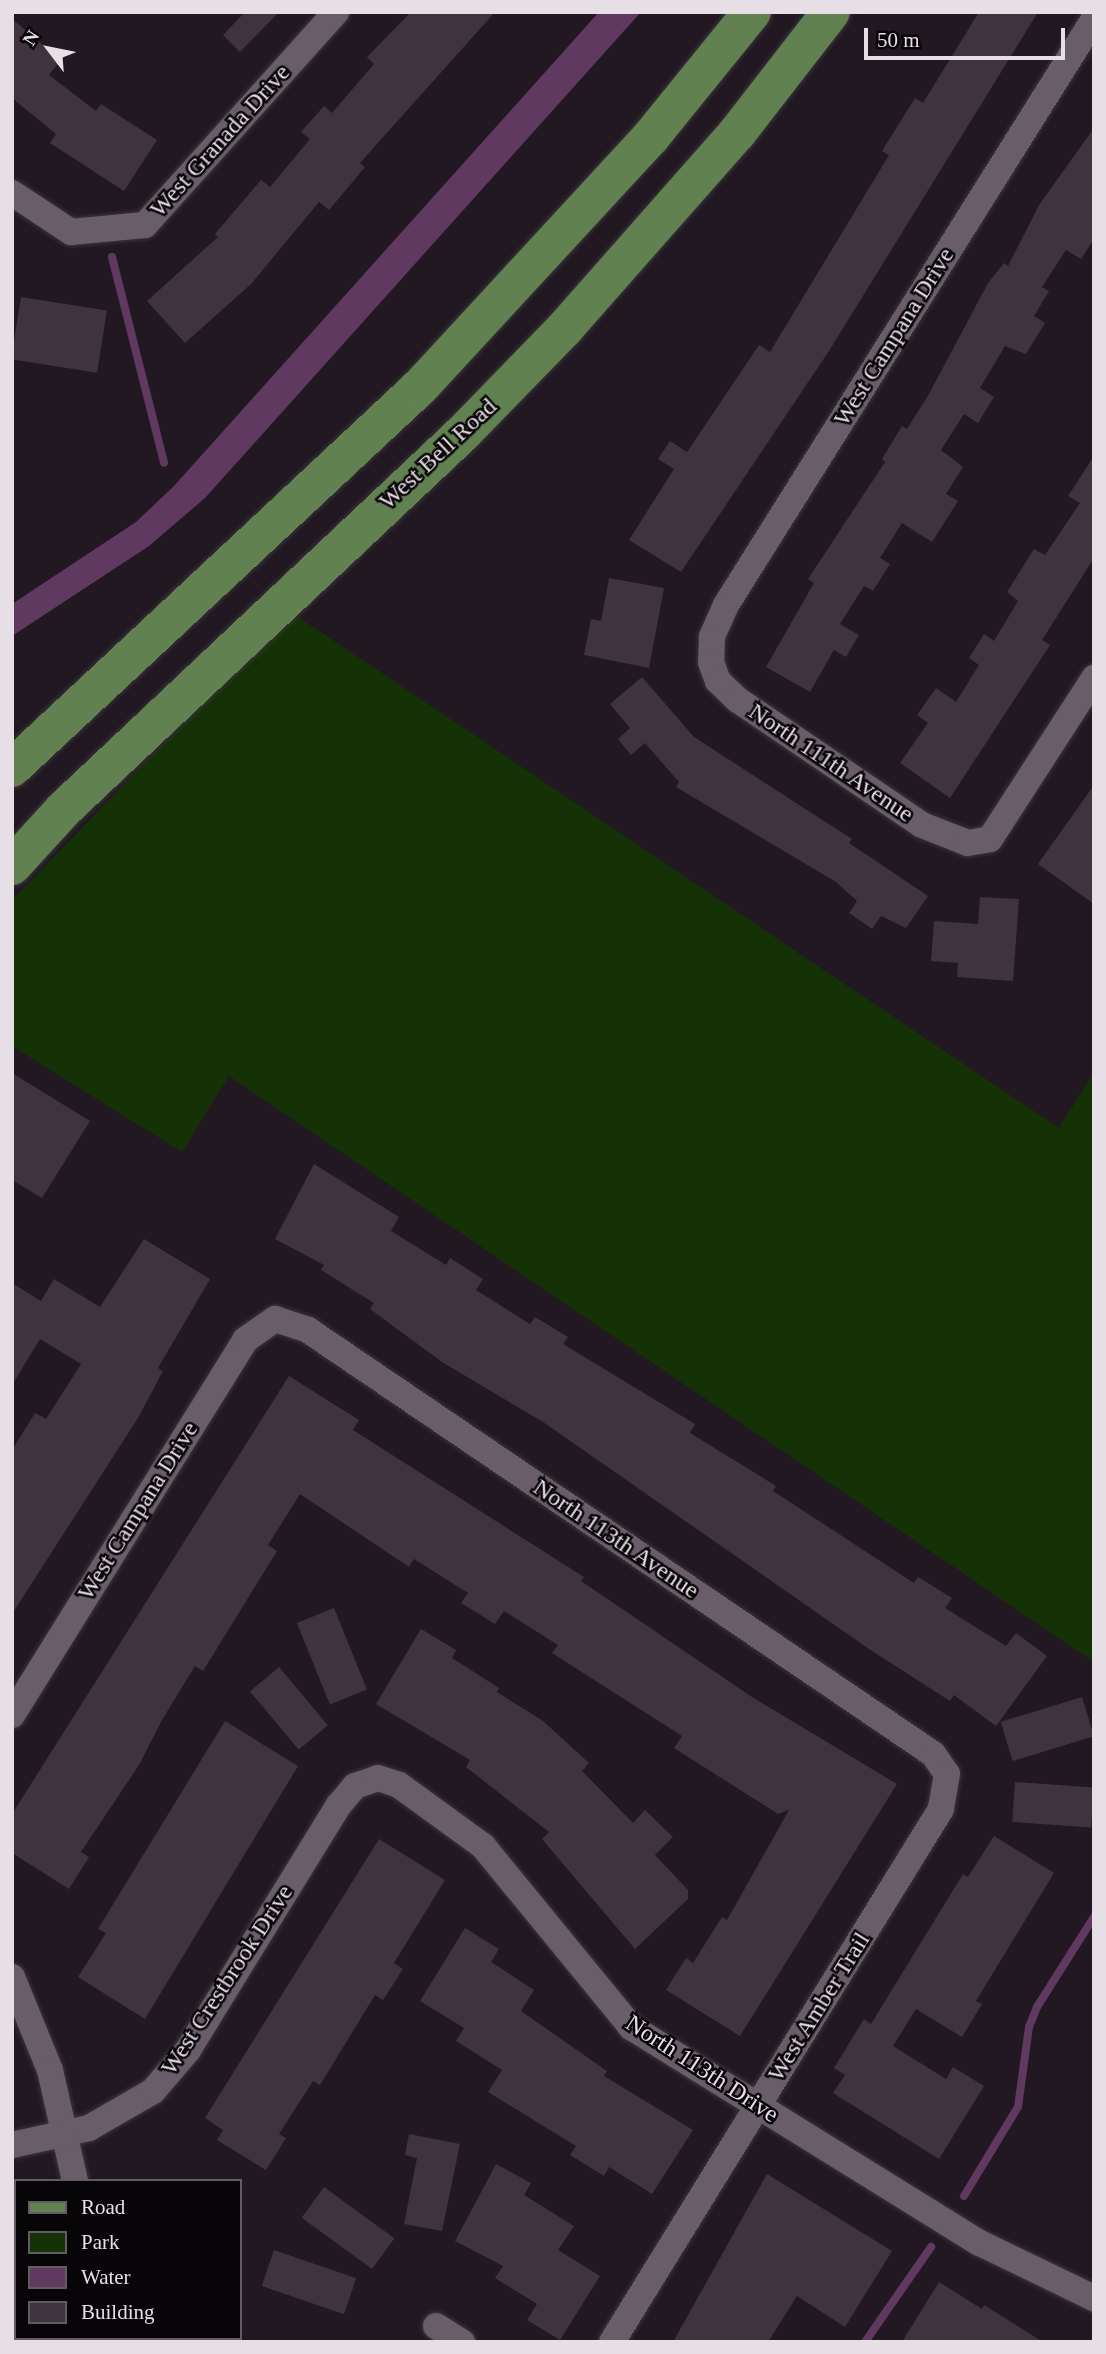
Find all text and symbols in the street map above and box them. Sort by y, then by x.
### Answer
north arrow [14,14,84,84]
scale bar [868,14,1069,58]
text: N [18,26,43,49]
text: 50 m [877,28,920,52]
street label: West Granada Drive [144,59,296,223]
street label: West Campana Drive [828,243,960,431]
street label: West Bell Road [373,392,503,516]
street label: North 111th Avenue [743,697,919,829]
street label: West Campana Drive [72,1417,204,1605]
street label: North 113th Avenue [527,1473,705,1605]
street label: West Crestbrook Drive [155,1880,299,2080]
street label: West Amber Trail [761,1927,877,2087]
street label: North 113th Drive [620,2009,784,2129]
legend [14,2179,242,2340]
text: Road [81,2195,125,2219]
text: Park [81,2230,120,2254]
text: Water [81,2265,131,2289]
text: Building [81,2300,155,2324]

